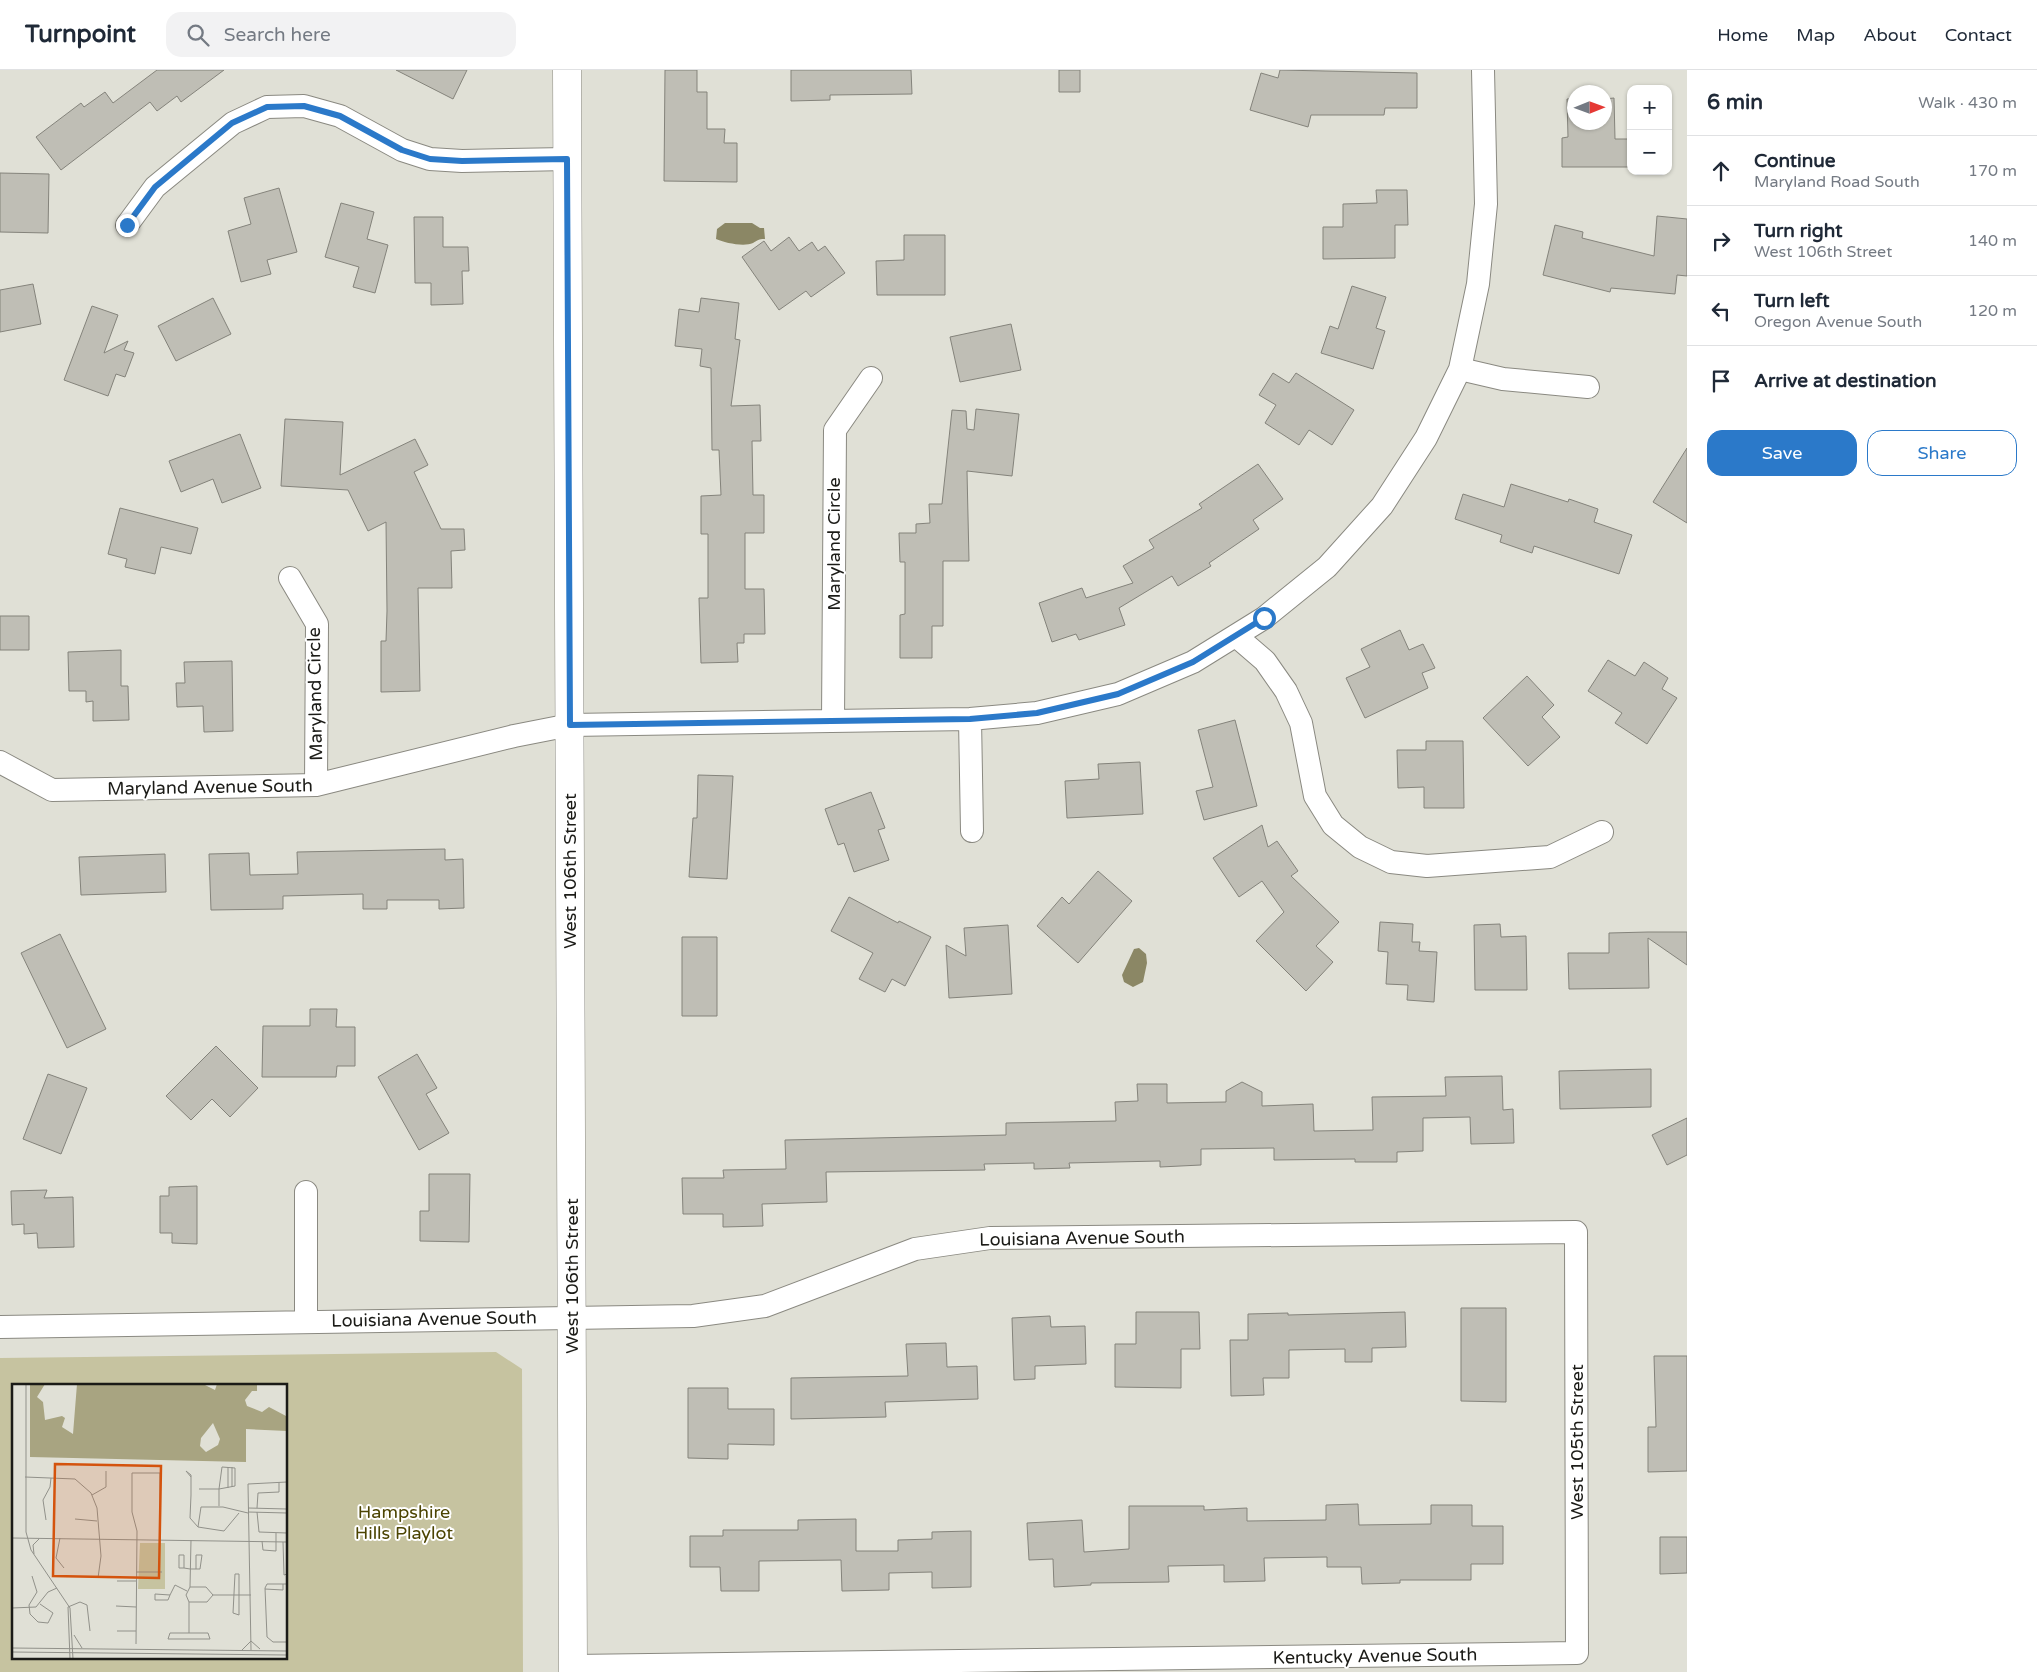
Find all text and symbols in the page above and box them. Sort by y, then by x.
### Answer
search box [166,12,516,57]
text: Turnpoint [25,20,136,49]
icon: search [184,21,212,49]
text: Search here [224,24,331,46]
text: Home [1717,24,1768,46]
text: Map [1796,24,1835,46]
text: About [1863,24,1917,46]
text: Contact [1945,24,2012,46]
north arrow [1567,85,1612,130]
map controls [1627,85,1672,175]
button: + [1627,85,1672,130]
text: 6 min [1707,90,1763,115]
text: Walk · 430 m [1918,93,2017,113]
button: − [1627,130,1672,175]
text: Continue [1754,150,1836,172]
icon: ahead [1707,157,1735,185]
text: 170 m [1968,161,2017,181]
text: Maryland Road South [1754,172,1920,192]
route end [116,214,139,237]
text: Turn right [1754,220,1842,242]
icon: right [1707,227,1735,255]
text: 140 m [1968,231,2017,251]
text: West 106th Street [1754,242,1892,262]
text: Turn left [1754,290,1830,312]
icon: left [1707,297,1735,325]
text: 120 m [1968,301,2017,321]
text: Oregon Avenue South [1754,312,1922,332]
icon: arrive [1707,367,1735,395]
text: Arrive at destination [1754,370,1937,392]
button: Save [1707,430,1857,476]
button: Share [1867,430,2017,476]
street label: Maryland Circle [823,477,845,611]
route start [1253,607,1276,630]
street label: Maryland Circle [303,627,327,761]
street label: Maryland Avenue South [107,774,313,800]
street label: West 106th Street [559,793,581,949]
street label: West 106th Street [561,1198,583,1354]
street label: Louisiana Avenue South [979,1225,1185,1251]
street label: Louisiana Avenue South [331,1306,537,1332]
street label: West 105th Street [1566,1364,1588,1520]
inset map [12,1384,288,1660]
park label: Hampshire Hills Playlot [355,1501,453,1544]
street label: Kentucky Avenue South [1273,1643,1477,1669]

